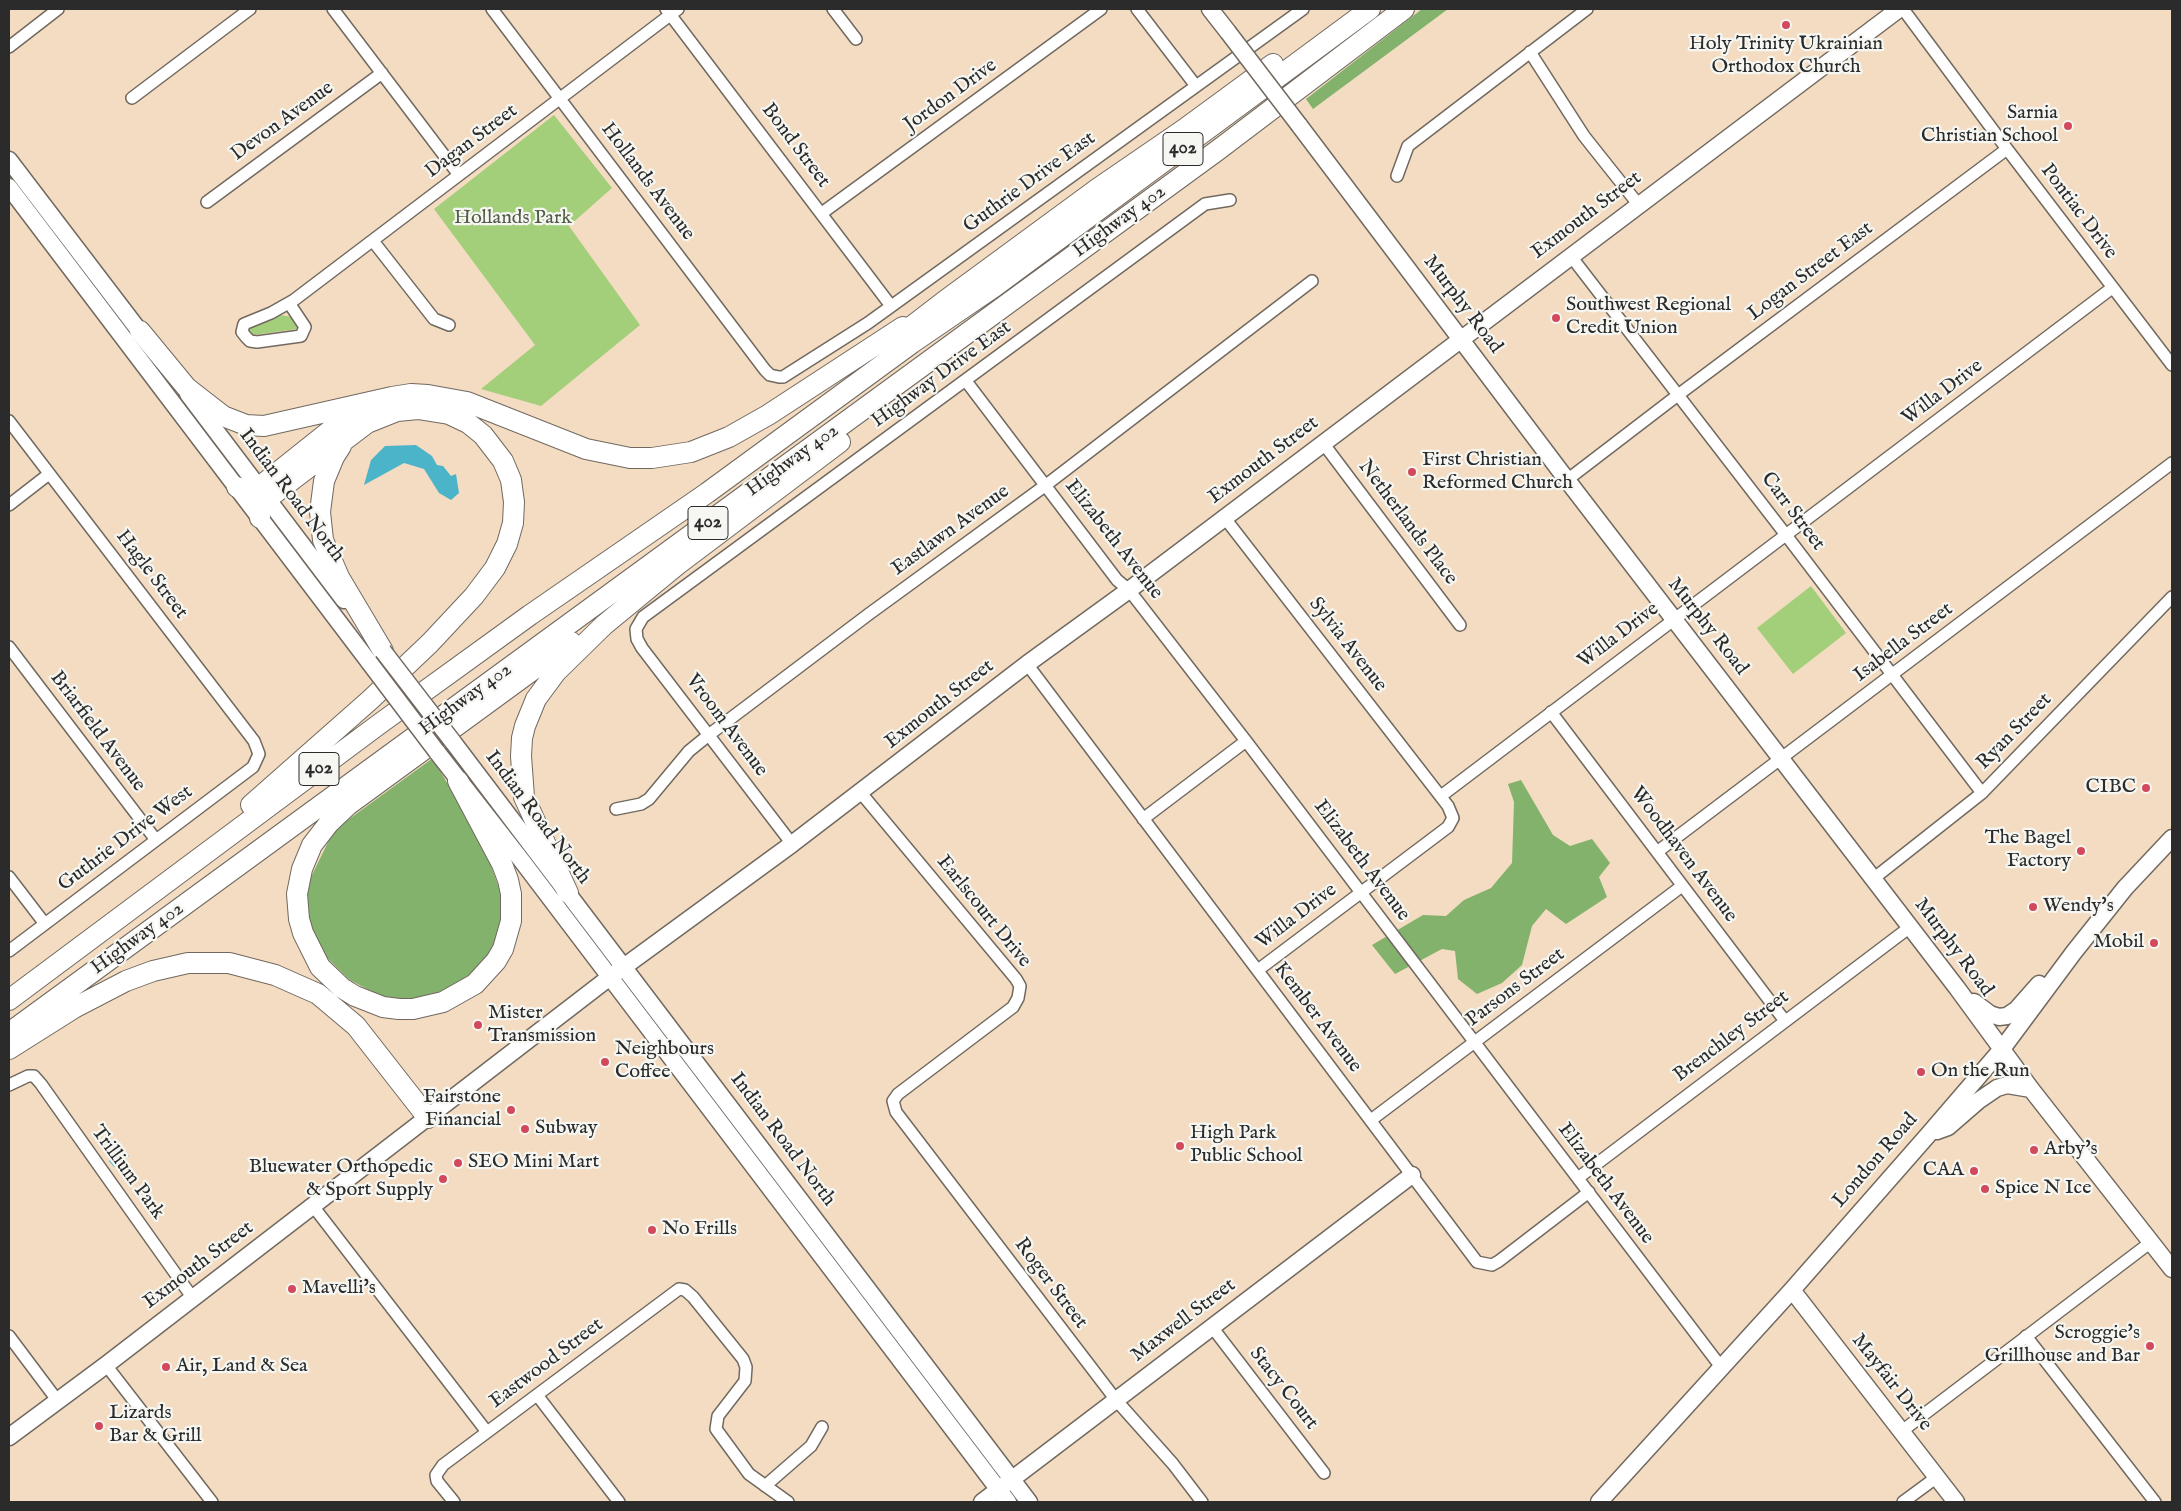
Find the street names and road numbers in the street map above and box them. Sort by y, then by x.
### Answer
street label: Jordon Drive [900,54,1002,138]
street label: Devon Avenue [227,77,339,167]
street label: Bond Street [756,99,834,193]
street label: Dagan Street [421,100,523,184]
street label: Hollands Avenue [595,118,699,246]
street label: Guthrie Drive East [959,127,1101,239]
road number: 402 [1163,132,1203,166]
street label: Pontiac Drive [2034,160,2122,264]
street label: Exmouth Street [1527,167,1647,265]
street label: Highway 402 [1069,180,1171,264]
street label: Logan Street East [1744,217,1878,327]
street label: Murphy Road [1417,251,1507,359]
street label: Highway Drive East [867,316,1017,434]
street label: Willa Drive [1898,355,1988,431]
street label: Exmouth Street [1204,412,1324,510]
street label: Highway 402 [742,419,844,503]
street label: Indian Road North [233,425,349,567]
street label: Netherlands Place [1352,456,1462,590]
street label: Carr Street [1755,468,1829,556]
street label: Elizabeth Avenue [1059,475,1167,605]
street label: Eastlawn Avenue [888,480,1014,582]
road number: 402 [688,506,728,540]
street label: Hagle Street [110,526,192,624]
street label: Murphy Road [1662,574,1752,680]
street label: Sylvia Avenue [1303,593,1391,697]
street label: Willa Drive [1574,598,1664,674]
street label: Isabella Street [1850,598,1958,688]
street label: Exmouth Street [881,655,999,755]
street label: Highway 402 [415,658,517,742]
street label: Briarfield Avenue [44,667,150,797]
street label: Vroom Avenue [680,670,772,782]
street label: Ryan Street [1972,689,2058,775]
street label: Indian Road North [479,747,595,889]
road number: 402 [299,752,339,786]
street label: Guthrie Drive West [54,781,198,897]
street label: Woodhaven Avenue [1624,783,1742,927]
street label: Elizabeth Avenue [1308,796,1414,926]
street label: Earlscourt Drive [931,851,1035,973]
street label: Willa Drive [1252,879,1342,955]
street label: Murphy Road [1908,894,1998,1002]
street label: Highway 402 [87,897,189,981]
street label: Parsons Street [1462,943,1570,1033]
street label: Kember Avenue [1268,958,1366,1078]
street label: Brenchley Street [1670,986,1794,1088]
street label: Indian Road North [724,1069,840,1211]
street label: London Road [1828,1109,1924,1213]
street label: Elizabeth Avenue [1552,1119,1658,1249]
street label: Trillium Park [85,1121,169,1225]
street label: Exmouth Street [139,1217,259,1315]
street label: Roger Street [1008,1234,1092,1334]
street label: Maxwell Street [1127,1274,1241,1368]
street label: Eastwood Street [486,1314,608,1414]
street label: Mayfair Drive [1846,1330,1936,1436]
street label: Stacy Court [1243,1343,1323,1435]

